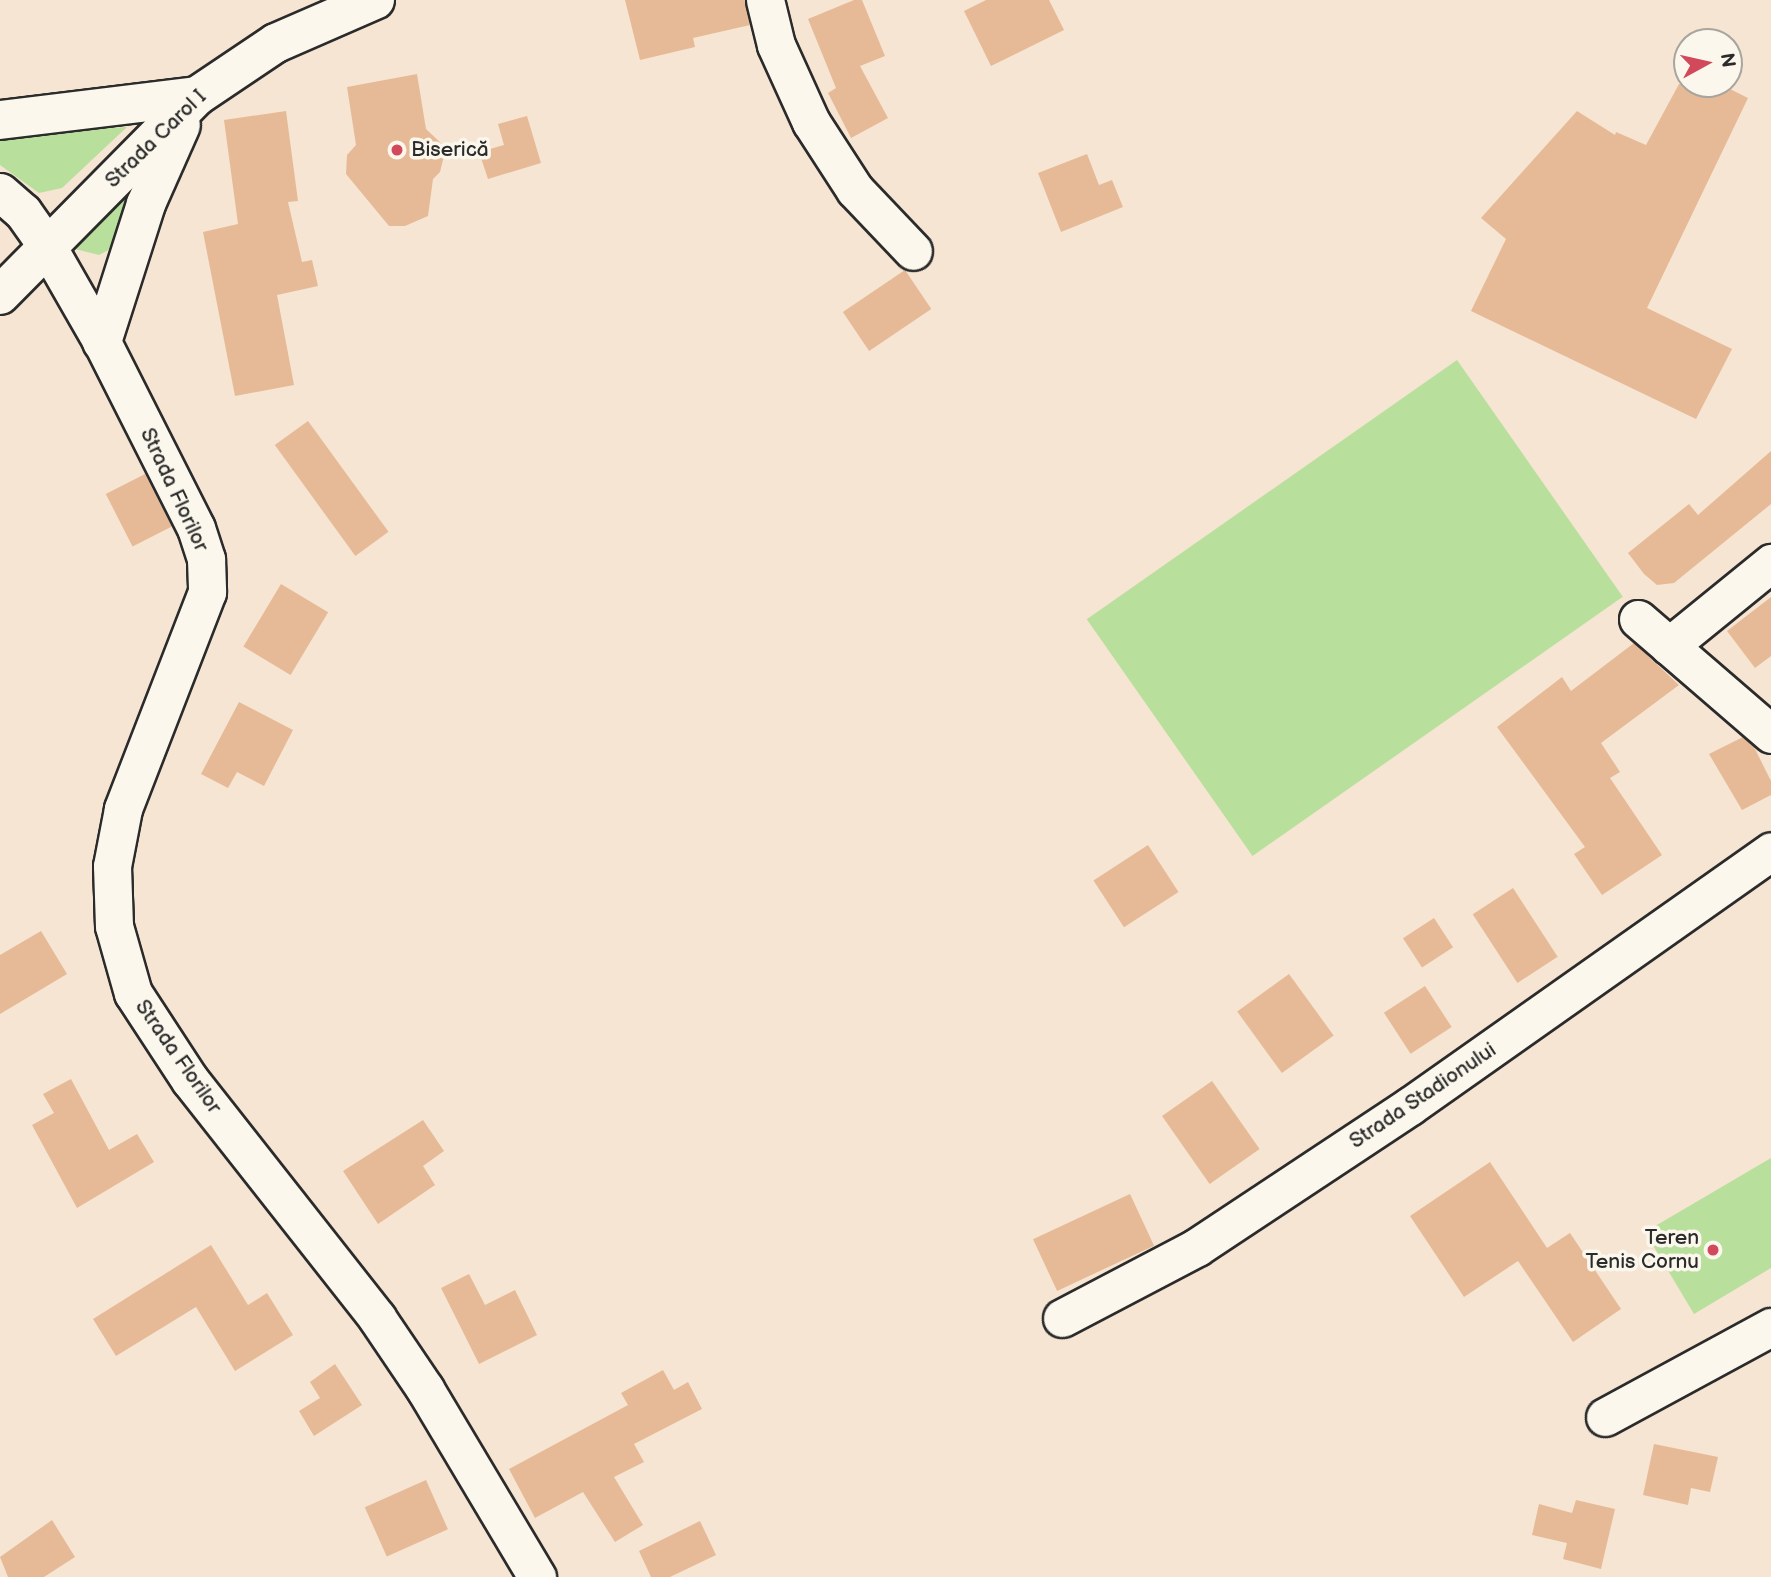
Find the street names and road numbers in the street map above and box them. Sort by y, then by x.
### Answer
street label: Strada Carol I [100,85,212,193]
street label: Strada Florilor [134,424,214,556]
street label: Strada Florilor [129,995,227,1119]
street label: Strada Stadionului [1345,1038,1501,1154]

